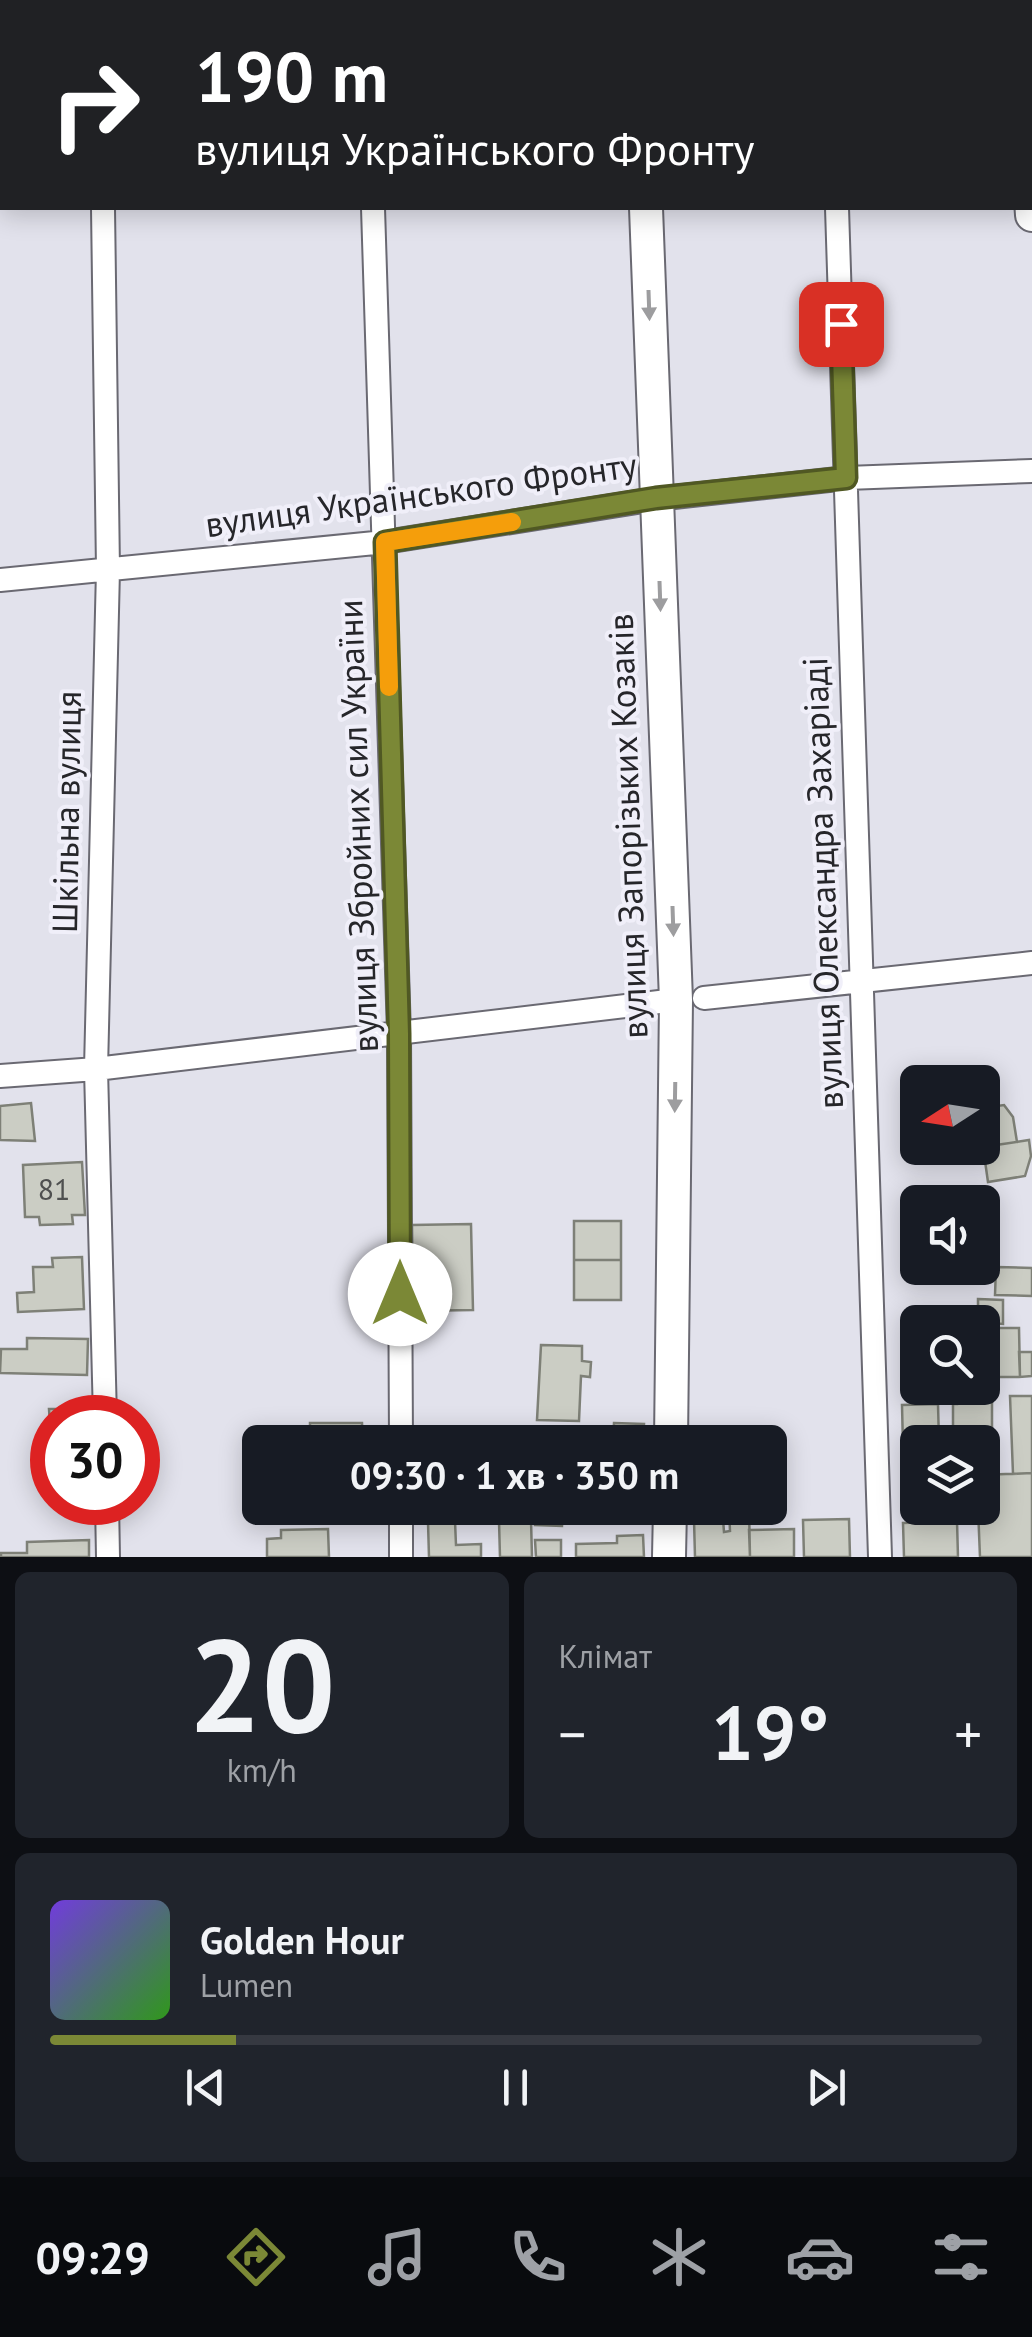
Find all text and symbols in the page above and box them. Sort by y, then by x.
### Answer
text: 190 m [195,31,388,121]
icon: right [30,40,160,170]
text: вулиця Українського Фронту [195,119,754,177]
pin [799,282,884,367]
one-way arrow [642,289,658,321]
icon: arrive [814,297,869,352]
street label: вулиця Українського Фронту [202,441,639,547]
one-way arrow [652,581,668,612]
street label: вулиця Збройних сил України [326,599,388,1053]
street label: вулиця Запорізьких Козаків [597,613,657,1039]
street label: вулиця Олександра Захаріаді [791,656,853,1110]
street label: Шкільна вулиця [41,691,91,933]
one-way arrow [665,905,681,937]
north arrow [900,1065,1000,1165]
map controls [900,1065,1000,1525]
one-way arrow [667,1082,683,1114]
house number: 81 [38,1169,70,1208]
button: sound [900,1185,1000,1285]
position arrow [348,1242,452,1346]
button: search [900,1305,1000,1405]
speed limit sign: 30 [30,1395,160,1525]
button: layers [900,1425,1000,1525]
text: 09:30 · 1 хв · 350 m [350,1450,679,1499]
text: 20 [188,1600,335,1768]
text: Клімат [559,1635,652,1677]
text: 19° [711,1684,829,1781]
text: − [559,1698,586,1769]
text: + [954,1698,982,1769]
text: km/h [227,1749,297,1791]
text: Golden Hour [200,1915,404,1964]
text: Lumen [200,1964,293,2006]
icon: previous [178,2060,233,2115]
icon: pause [488,2060,543,2115]
icon: next [799,2060,854,2115]
icon: directions [221,2222,291,2292]
icon: music [362,2222,432,2292]
icon: phone [503,2222,573,2292]
icon: climate [644,2222,714,2292]
icon: car [785,2222,855,2292]
icon: filters [926,2222,996,2292]
text: 09:29 [36,2228,150,2286]

